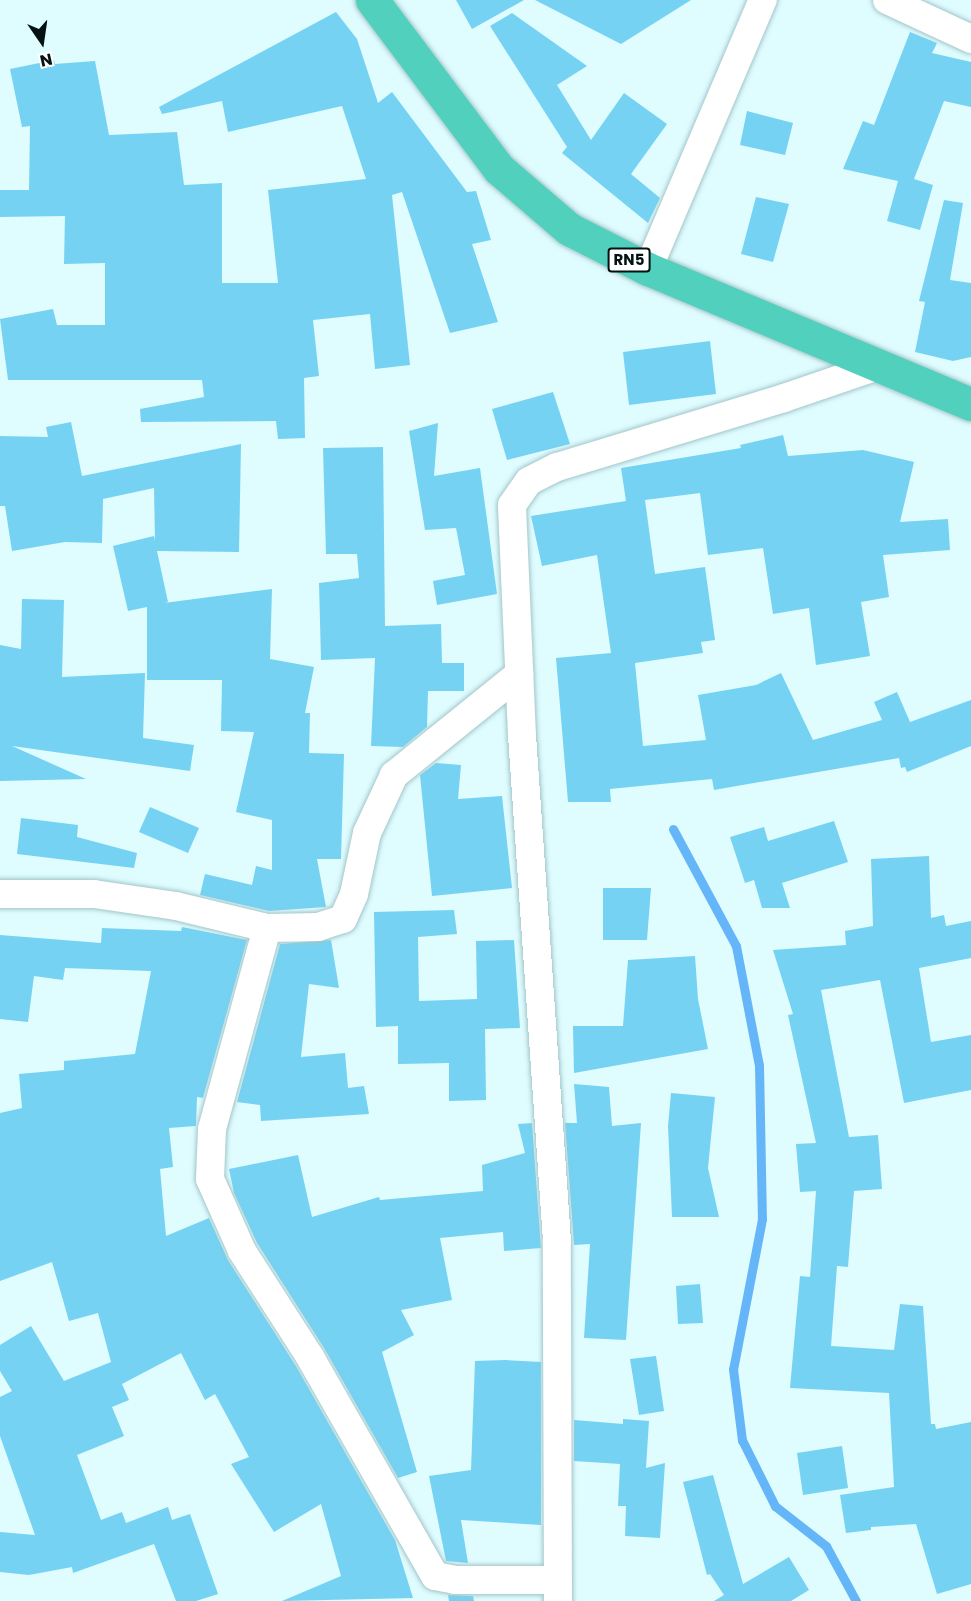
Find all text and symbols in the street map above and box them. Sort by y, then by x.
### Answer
north arrow [12,12,72,72]
text: N [38,47,55,73]
road number: RN5 [606,248,652,272]

